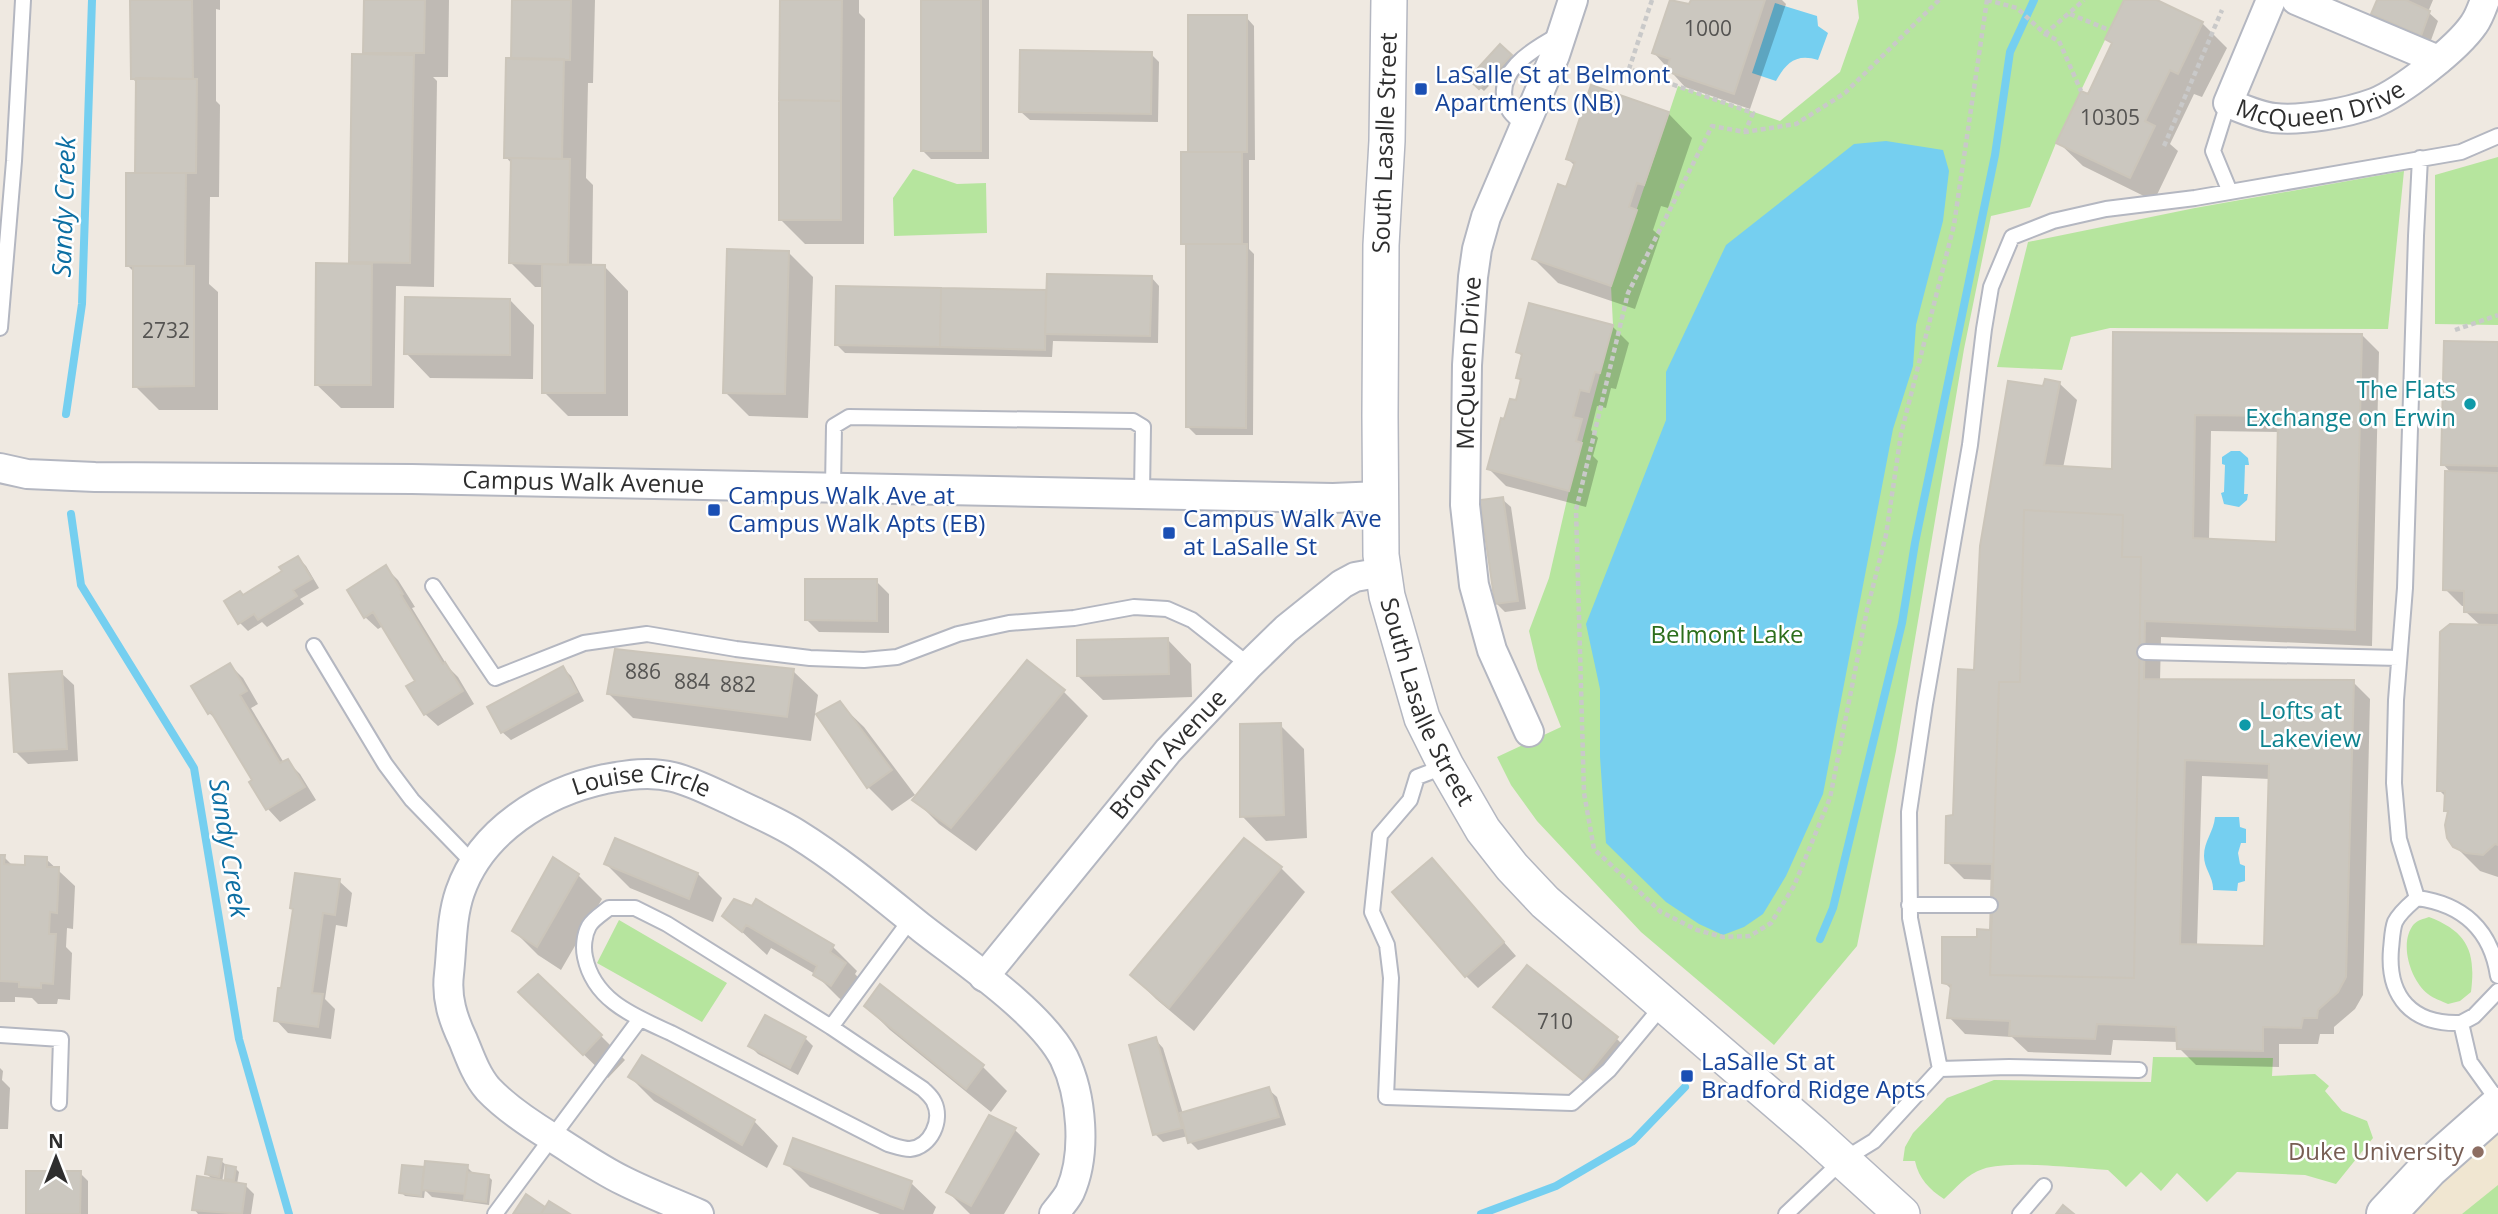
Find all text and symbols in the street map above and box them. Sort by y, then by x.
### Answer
house number: 1000 [1684,14,1732,42]
street label: South Lasalle Street [1363,32,1404,254]
place label: LaSalle St at Belmont Apartments (NB) [1435,57,1670,118]
street label: McQueen Drive [2232,72,2410,134]
marker: LaSalle St at Belmont Apartments (NB) [1413,81,1429,97]
house number: 10305 [2080,103,2140,131]
water label: Sandy Creek [43,135,83,278]
street label: McQueen Drive [1448,275,1488,450]
house number: 2732 [142,316,190,344]
place label: The Flats Exchange on Erwin [2245,372,2456,433]
marker: The Flats Exchange on Erwin [2462,396,2478,412]
street label: Campus Walk Avenue [462,462,704,500]
place label: Campus Walk Ave at Campus Walk Apts (EB) [728,478,985,539]
place label: Campus Walk Ave at LaSalle St [1183,501,1382,562]
marker: Campus Walk Ave at Campus Walk Apts (EB) [706,502,722,518]
marker: Campus Walk Ave at LaSalle St [1161,525,1177,541]
street label: South Lasalle Street [1373,594,1483,811]
park label: Belmont Lake [1650,617,1804,650]
house number: 886 [625,657,661,685]
house number: 884 [674,667,710,695]
house number: 882 [720,670,756,698]
street label: Brown Avenue [1101,681,1233,826]
place label: Lofts at Lakeview [2259,693,2361,754]
marker: Lofts at Lakeview [2237,717,2253,733]
street label: Louise Circle [567,756,717,804]
water label: Sandy Creek [201,776,259,921]
house number: 710 [1537,1007,1573,1035]
place label: LaSalle St at Bradford Ridge Apts [1701,1044,1926,1105]
marker: LaSalle St at Bradford Ridge Apts [1679,1068,1695,1084]
north arrow [21,1123,91,1193]
text: N [48,1128,64,1154]
place label: Duke University [2288,1134,2465,1167]
marker: Duke University [2470,1144,2486,1160]

